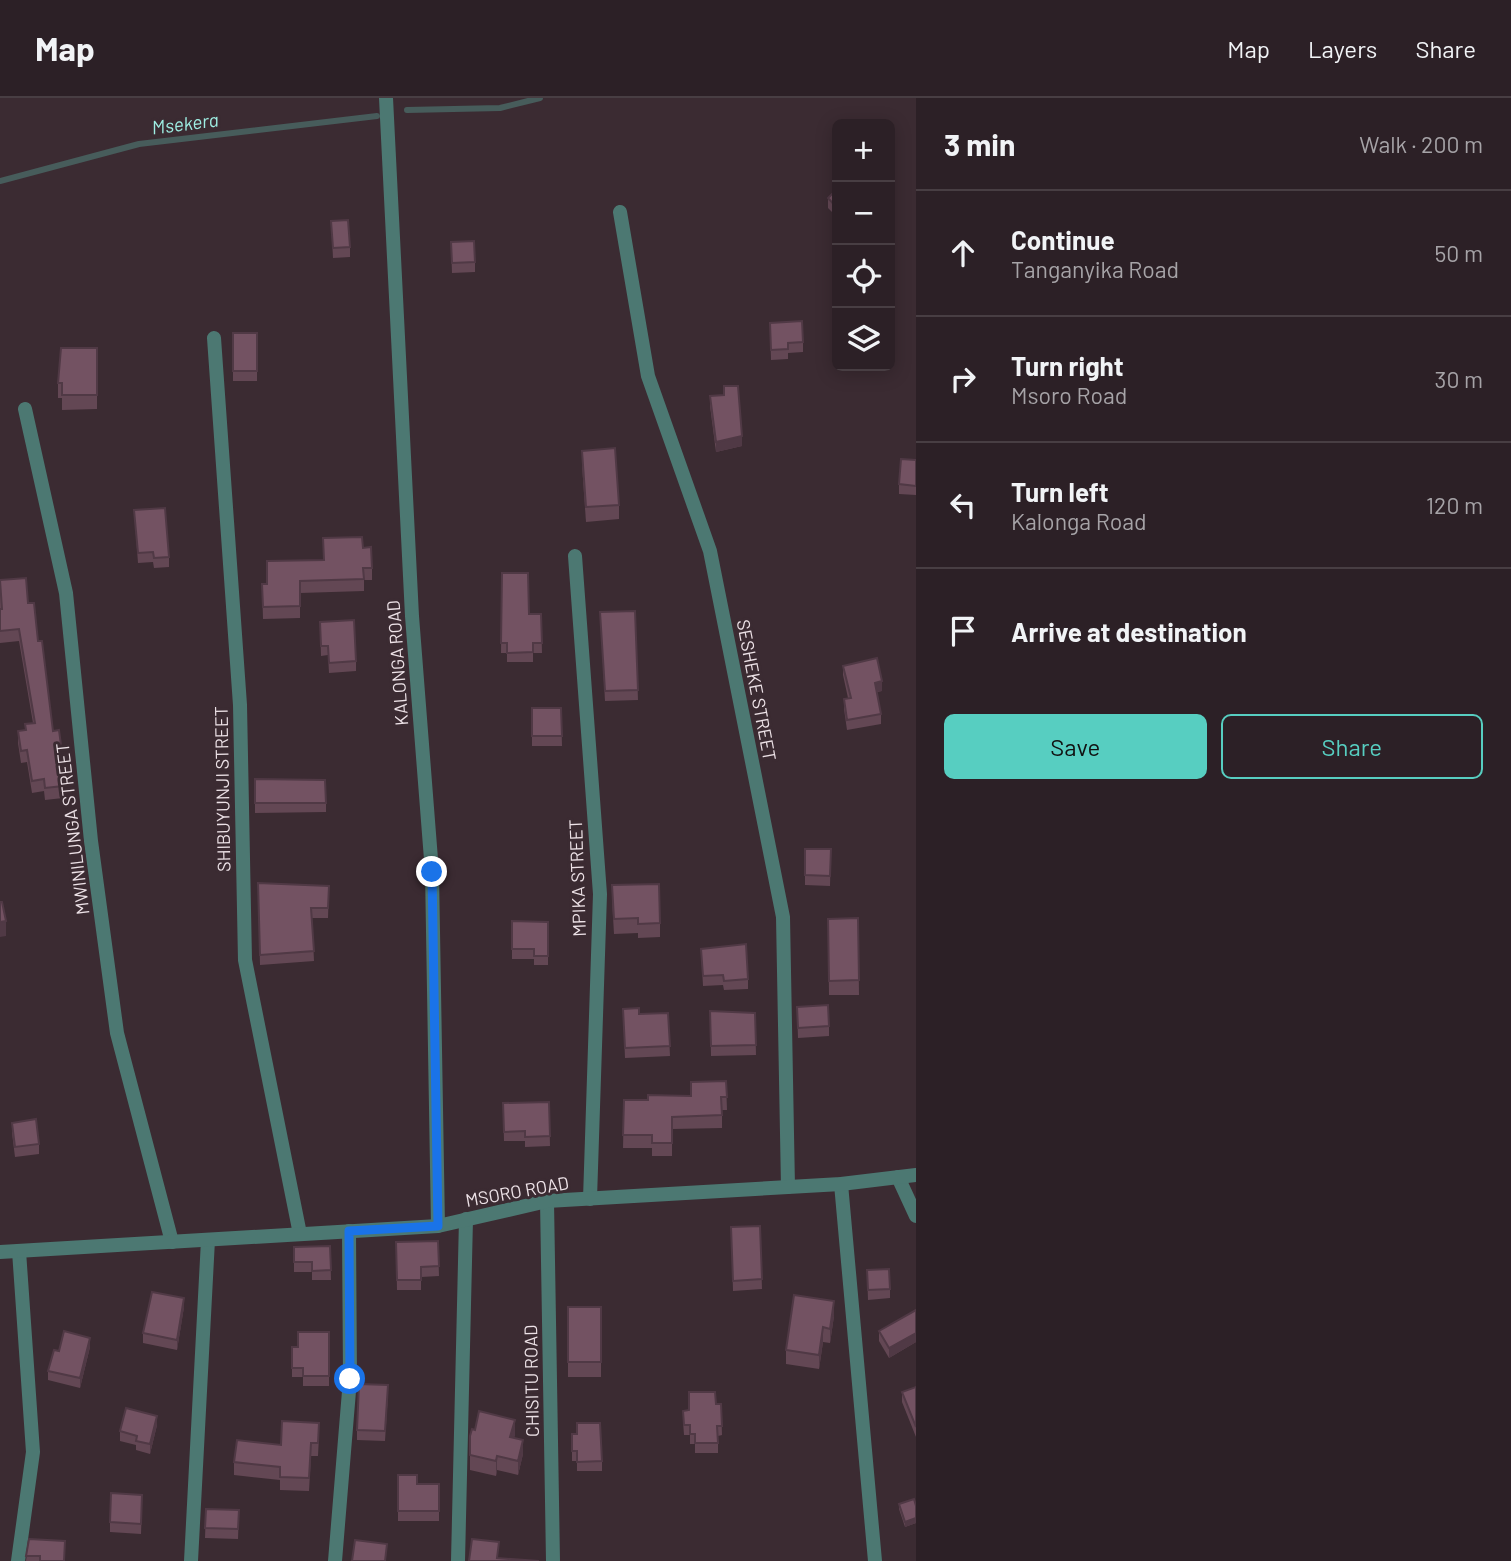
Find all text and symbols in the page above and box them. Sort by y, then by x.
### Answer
text: Map [35,28,95,68]
text: Map [1227,34,1270,63]
text: Layers [1308,34,1377,63]
text: Share [1415,34,1476,63]
water label: Msekera [150,107,220,139]
map controls [832,119,895,371]
button: + [832,119,895,182]
text: 3 min [944,126,1015,162]
text: Walk · 200 m [1359,130,1483,158]
button: − [832,182,895,245]
text: Continue [1011,224,1115,255]
icon: ahead [944,234,982,272]
text: 50 m [1435,239,1483,267]
button: locate [832,245,895,308]
text: Tanganyika Road [1011,255,1179,283]
button: layers [832,308,895,371]
text: Turn right [1011,350,1124,381]
icon: right [944,360,982,398]
text: 30 m [1435,365,1483,393]
text: Msoro Road [1011,381,1127,409]
text: Turn left [1011,476,1109,507]
icon: left [944,486,982,524]
text: 120 m [1426,491,1483,519]
text: Kalonga Road [1011,507,1147,535]
street label: KALONGA ROAD [382,600,412,726]
icon: arrive [944,612,982,650]
text: Arrive at destination [1011,616,1247,647]
street label: SESHEKE STREET [733,617,781,763]
street label: SHIBUYUNJI STREET [210,706,234,872]
button: Save [944,714,1207,779]
button: Share [1221,714,1483,779]
street label: MWINILUNGA STREET [51,742,93,916]
street label: MPIKA STREET [564,819,590,937]
route end [416,856,447,887]
street label: MSORO ROAD [464,1171,570,1211]
street label: CHISITU ROAD [519,1325,543,1437]
route start [334,1363,365,1394]

